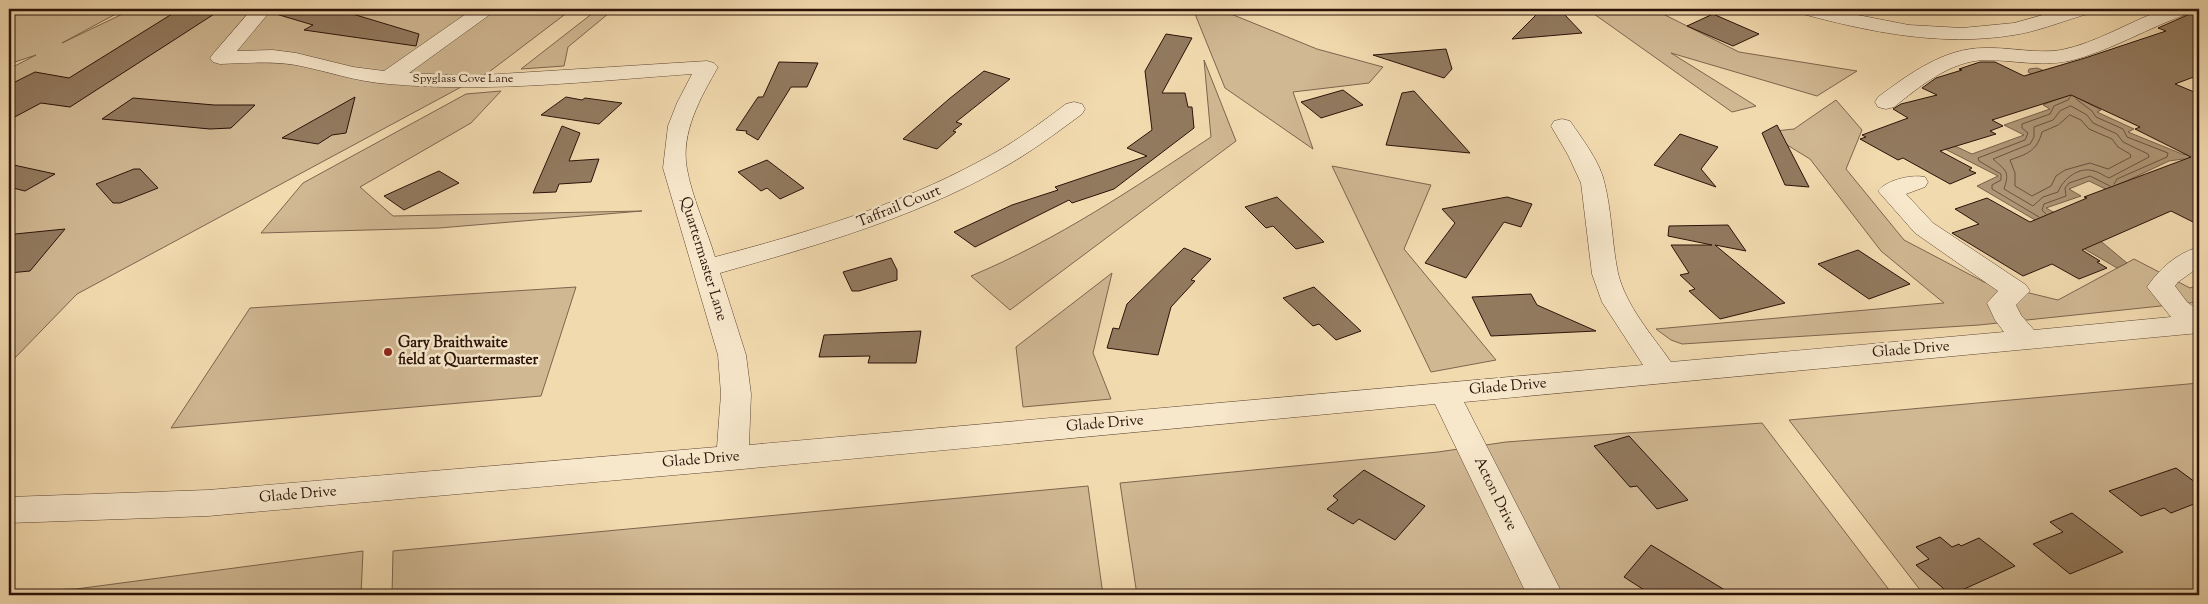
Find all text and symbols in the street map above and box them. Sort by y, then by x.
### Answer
street label: Spyglass Cove Lane [413,70,514,88]
street label: Taffrail Court [854,181,944,233]
street label: Quartermaster Lane [674,194,732,324]
place label: Gary Braithwaite field at Quartermaster [398,333,538,371]
street label: Glade Drive [1871,336,1951,364]
marker: Gary Braithwaite field at Quartermaster [382,346,394,358]
street label: Glade Drive [1468,373,1548,401]
street label: Glade Drive [1065,410,1145,438]
street label: Glade Drive [661,446,741,474]
street label: Acton Drive [1468,454,1522,534]
street label: Glade Drive [258,481,338,509]

